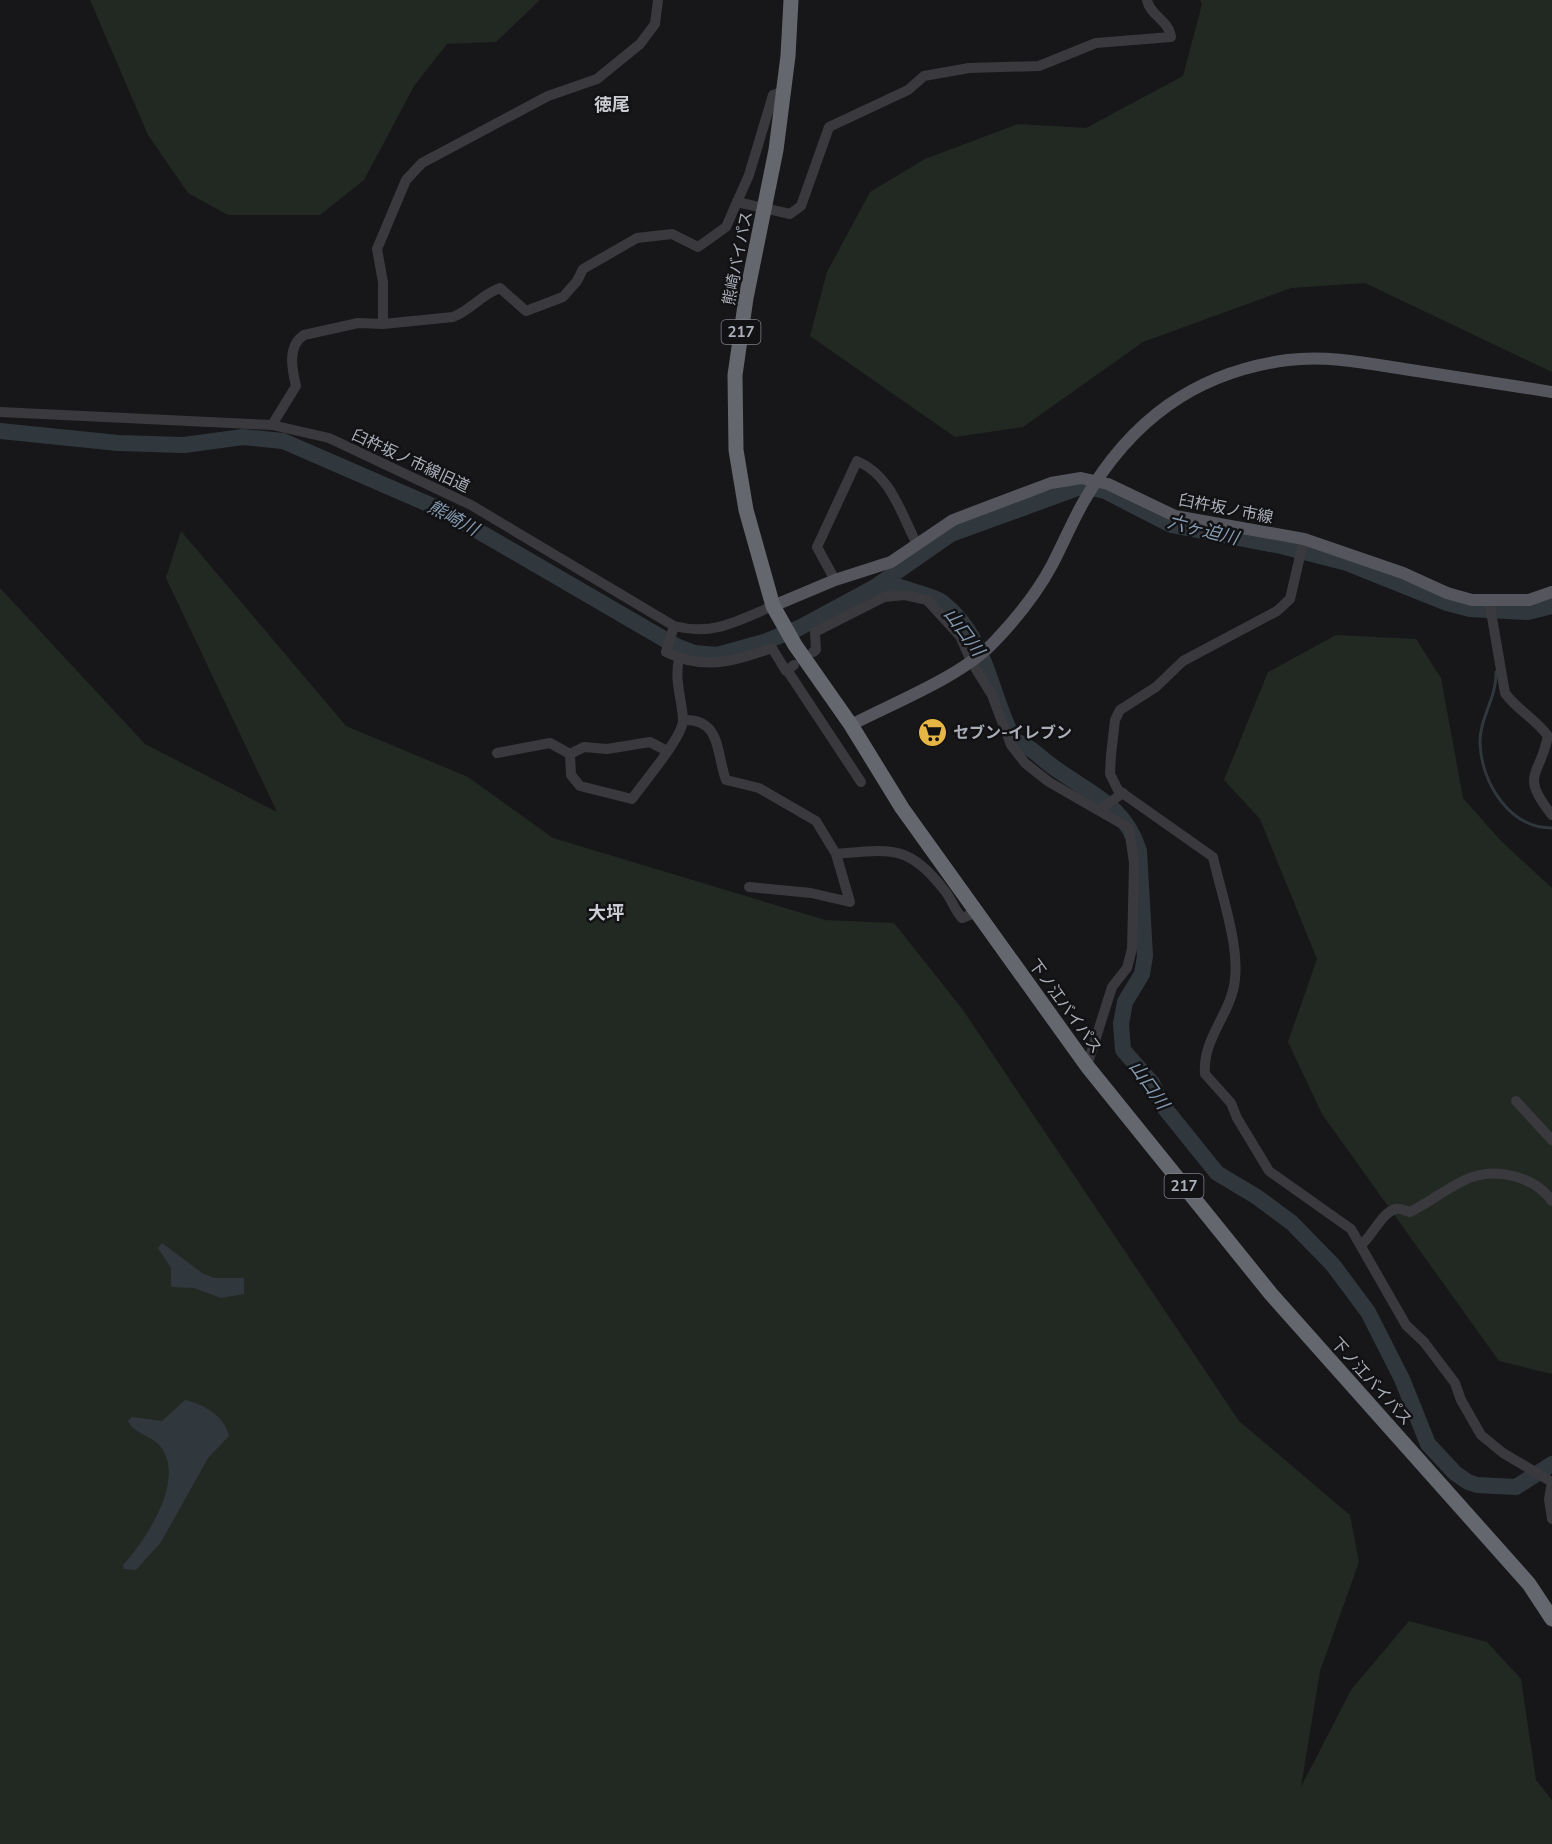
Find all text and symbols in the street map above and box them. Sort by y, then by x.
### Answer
district label: 徳尾 [594,93,630,117]
street label: 熊崎バイパス [718,209,758,307]
road number: 217 [722,320,760,344]
street label: 臼杵坂ノ市線旧道 [348,424,473,498]
street label: 臼杵坂ノ市線 [1177,489,1275,529]
water label: 熊崎川 [424,495,484,542]
water label: 六ヶ迫川 [1165,510,1243,551]
water label: 山口川 [938,603,991,663]
supermarket icon: セブン-イレブン [916,716,948,748]
place label: セブン-イレブン [953,722,1072,744]
district label: 大坪 [588,901,624,925]
street label: 下ノ江バイパス [1023,955,1107,1058]
water label: 山口川 [1124,1056,1175,1116]
road number: 217 [1164,1174,1204,1198]
street label: 下ノ江バイパス [1326,1333,1417,1431]

